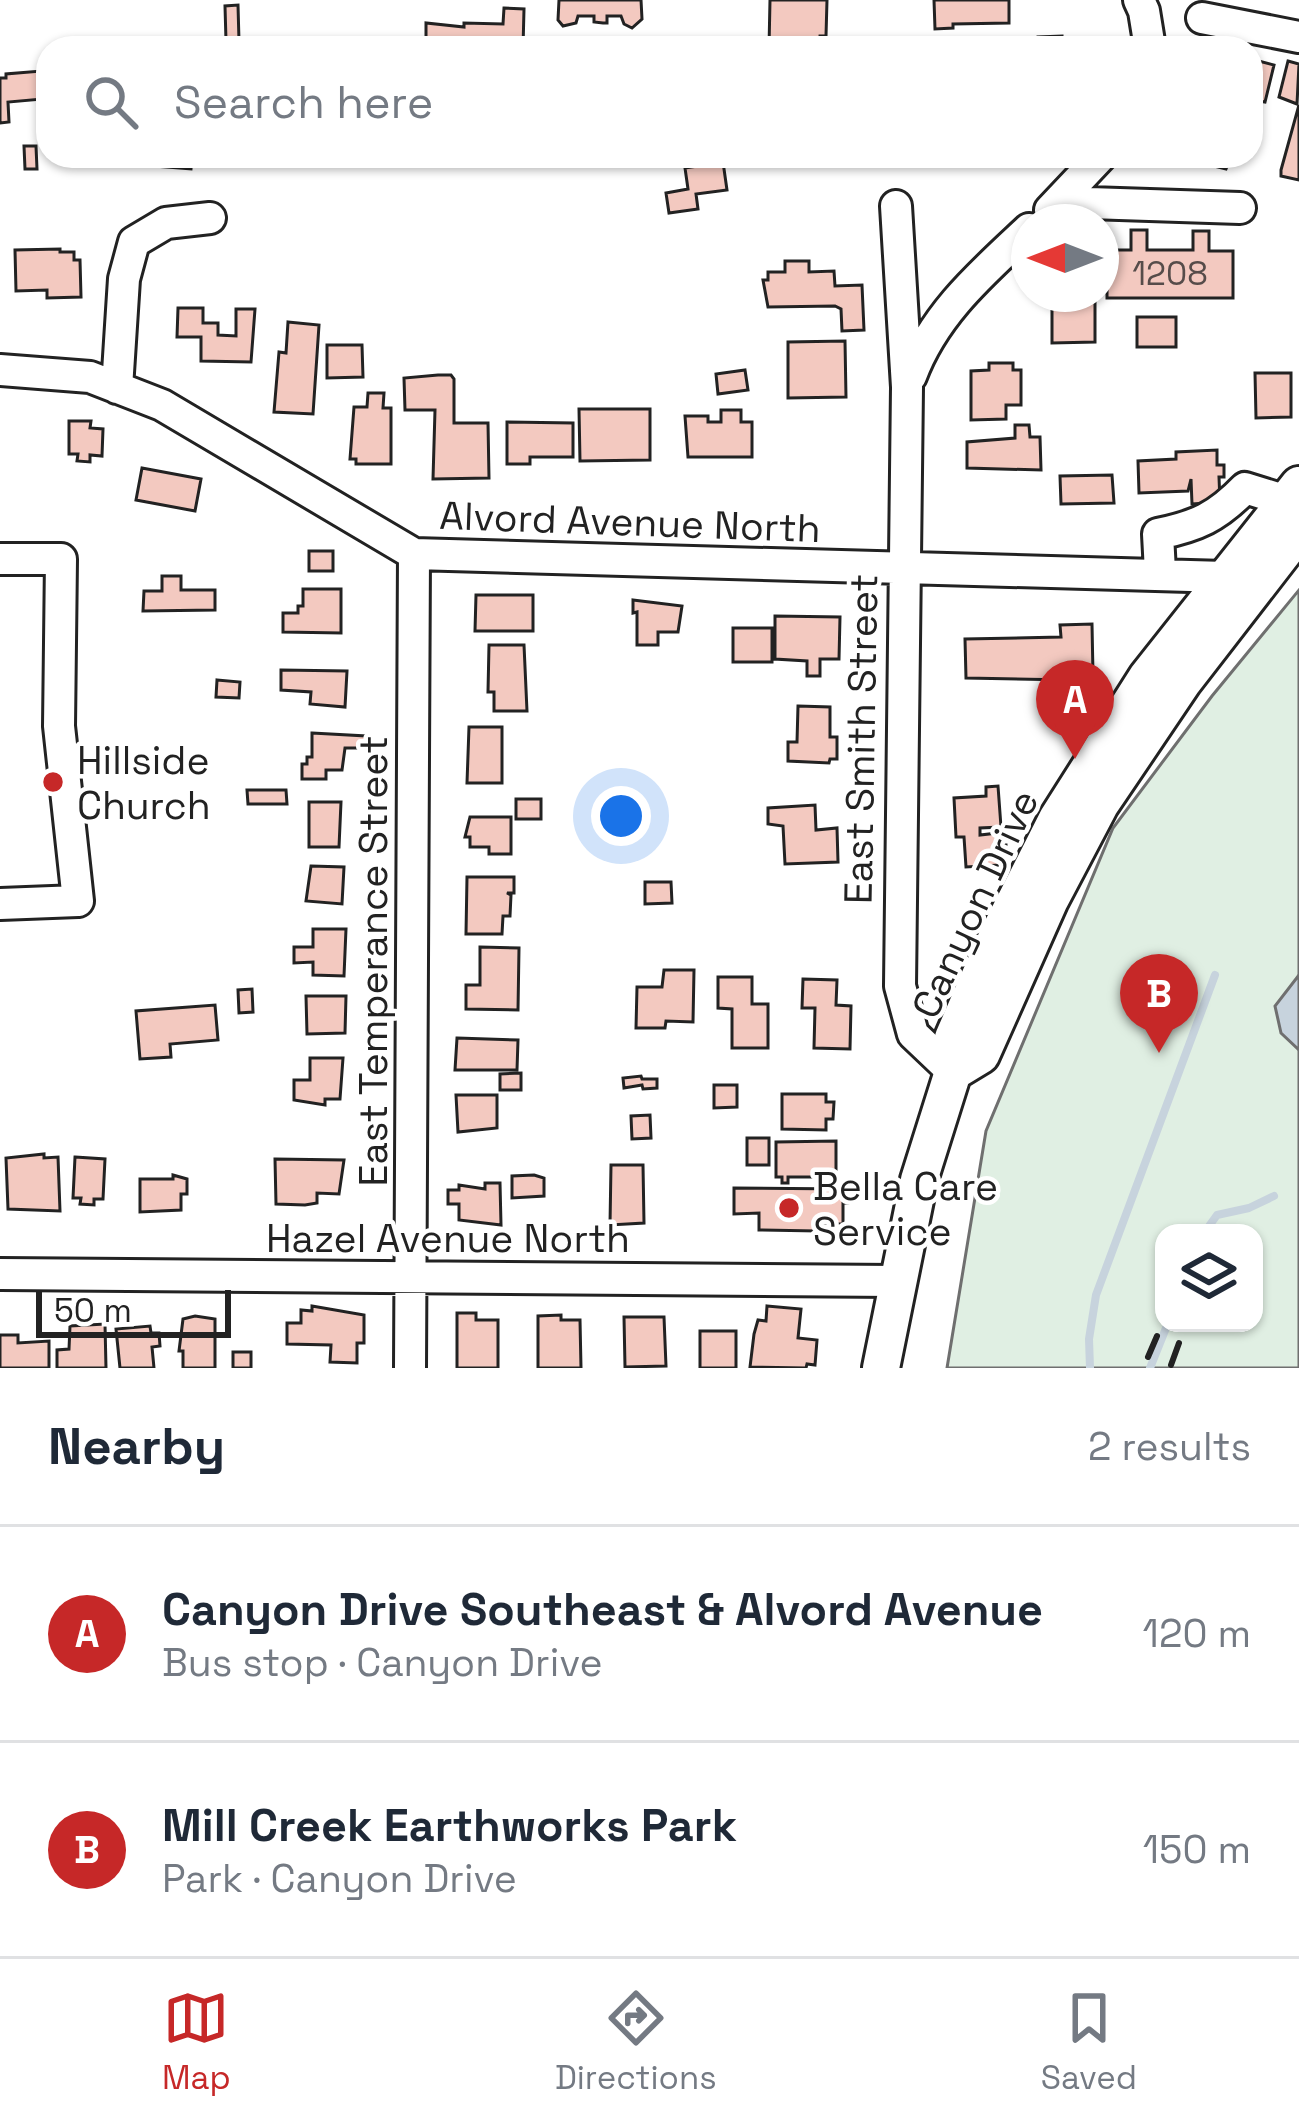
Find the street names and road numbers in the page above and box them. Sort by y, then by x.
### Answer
street label: Alvord Avenue North [439,491,821,553]
street label: East Smith Street [834,573,888,905]
street label: East Temperance Street [349,735,398,1187]
street label: Canyon Drive [901,782,1049,1026]
street label: Hazel Avenue North [266,1214,630,1263]

